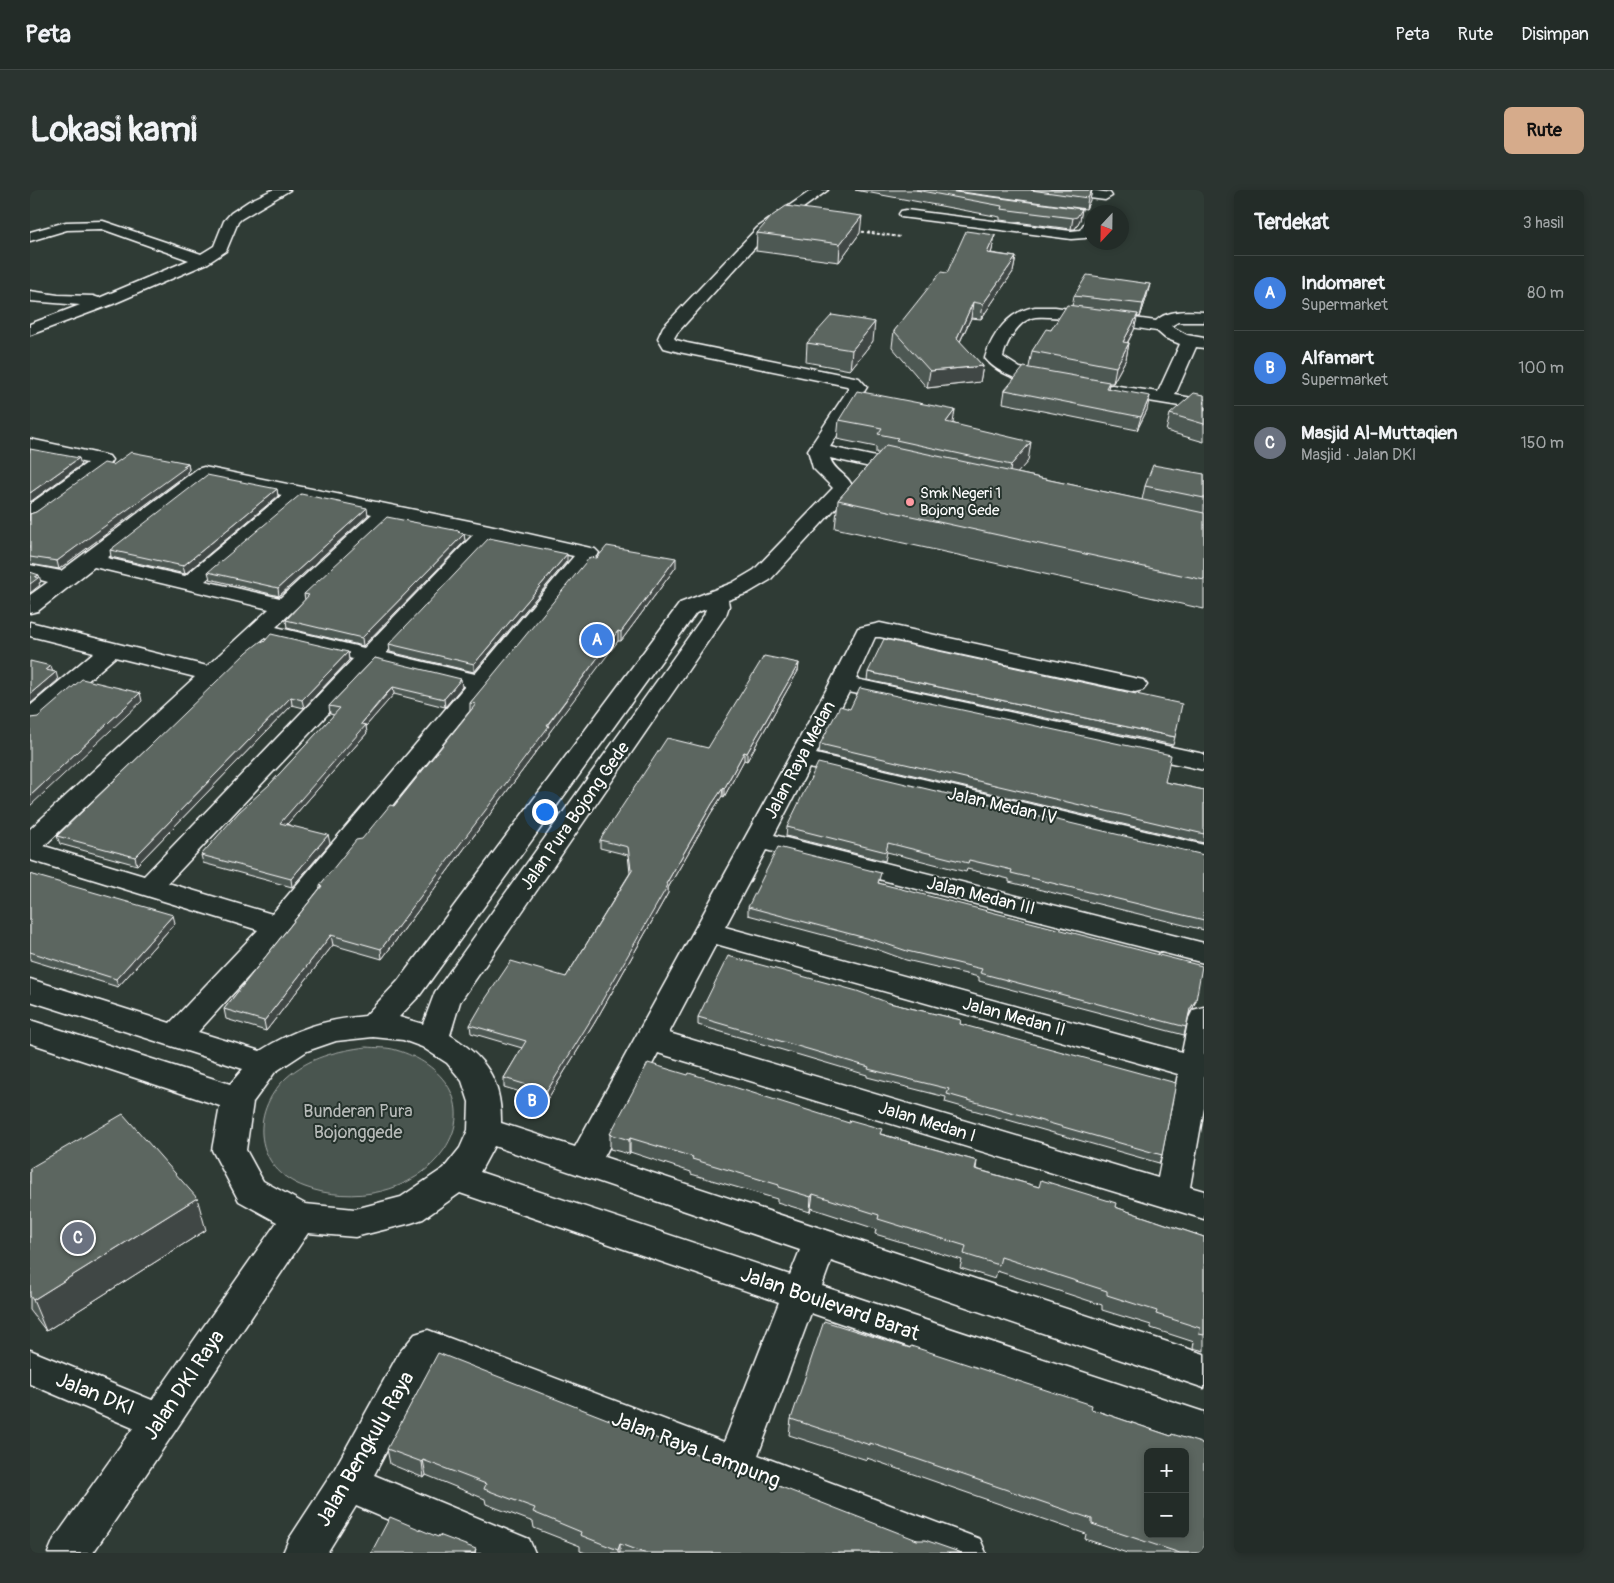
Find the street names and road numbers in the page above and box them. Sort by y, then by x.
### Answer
street label: Jalan Raya Medan [759,697,841,823]
street label: Jalan Pura Bojong Gede [515,737,635,895]
street label: Jalan Medan IV [945,782,1059,830]
street label: Jalan Medan III [924,871,1038,921]
street label: Jalan Medan II [960,992,1068,1042]
street label: Jalan Medan I [875,1096,979,1148]
street label: Jalan Boulevard Barat [737,1261,923,1347]
street label: Jalan DKI Raya [137,1325,231,1445]
street label: Jalan DKI [52,1366,138,1422]
street label: Jalan Bengkulu Raya [310,1367,420,1531]
street label: Jalan Raya Lampung [608,1405,784,1495]

